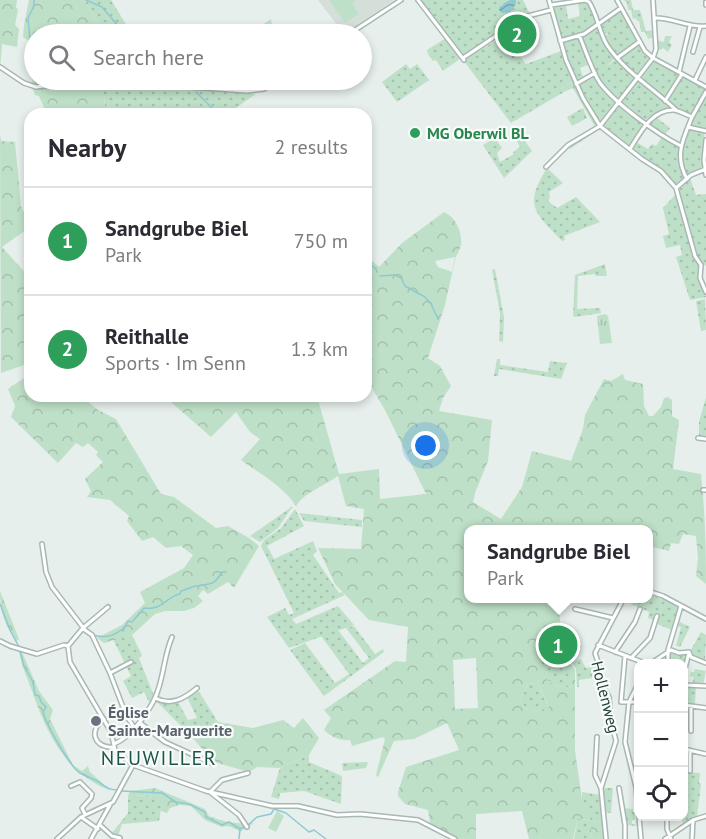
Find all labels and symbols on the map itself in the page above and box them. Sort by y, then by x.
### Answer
pin: 2 [498,12,536,57]
place label: MG Oberwil BL [427,123,529,143]
marker: MG Oberwil BL [408,126,422,140]
your location [411,431,440,460]
pin: 1 [538,622,578,668]
street label: Hollenweg [587,659,625,735]
place label: Église Sainte-Marguerite [108,702,232,740]
marker: Église Sainte-Marguerite [89,714,103,728]
district label: NEUWILLER [101,745,217,771]

